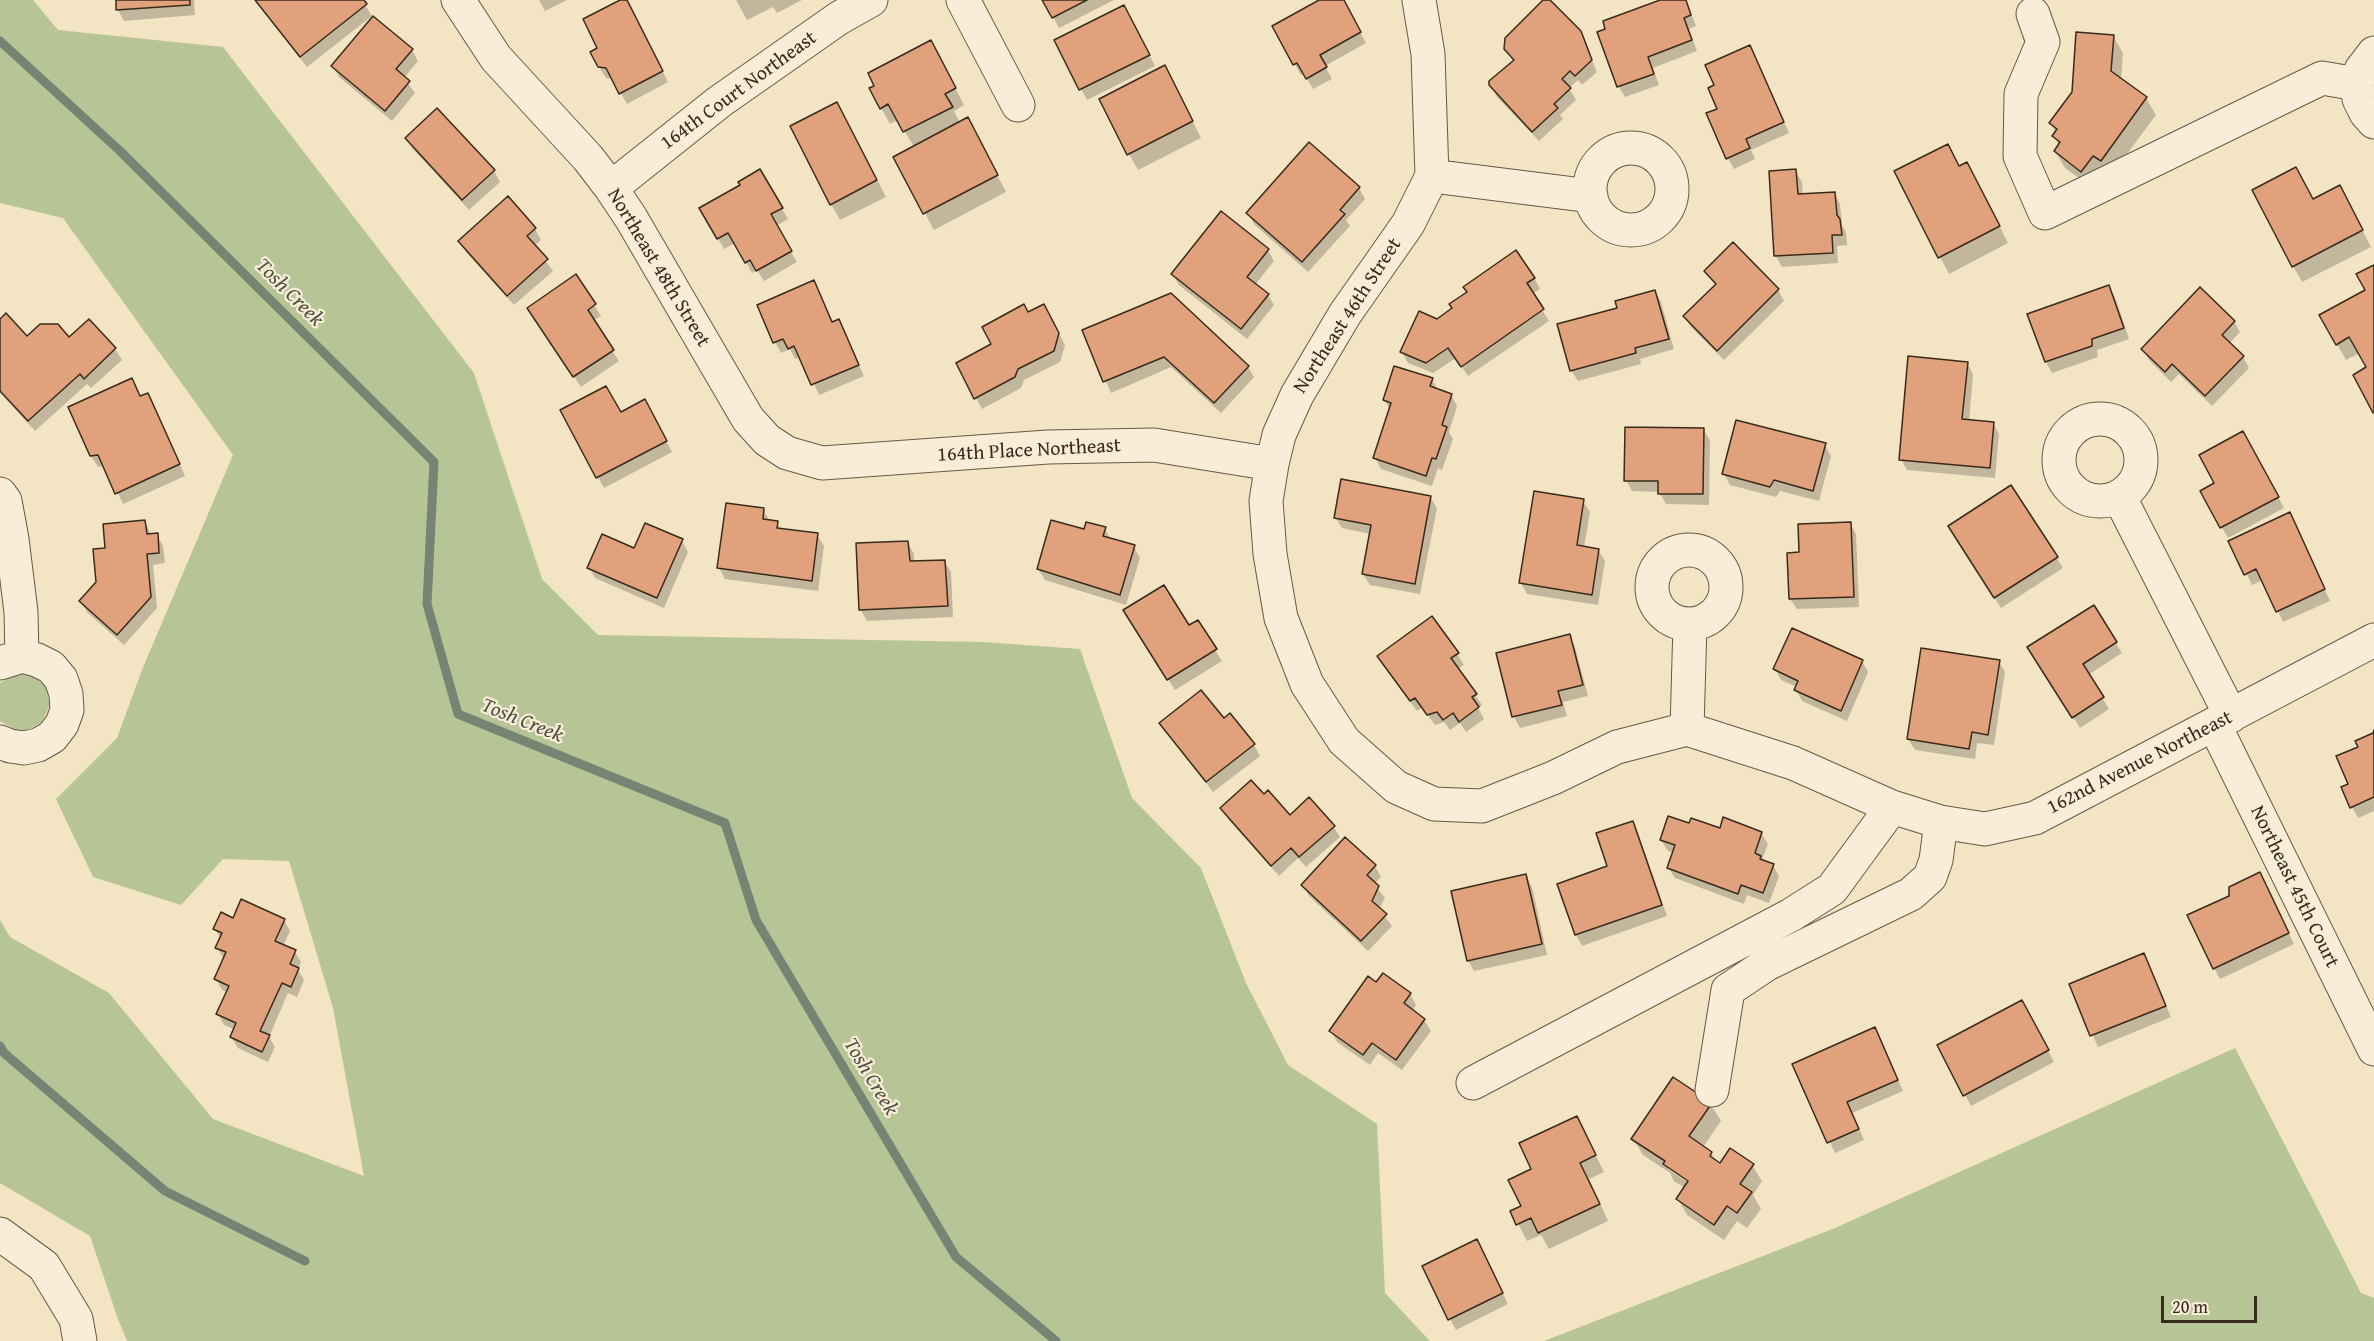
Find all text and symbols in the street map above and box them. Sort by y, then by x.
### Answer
street label: 164th Court Northeast [656,26,822,156]
street label: Northeast 48th Street [601,184,715,352]
street label: Northeast 46th Street [1289,234,1407,398]
water label: Tosh Creek [250,254,328,332]
street label: 164th Place Northeast [937,434,1121,468]
water label: Tosh Creek [477,693,567,749]
street label: 162nd Avenue Northeast [2043,706,2237,820]
street label: Northeast 45th Court [2244,802,2344,972]
water label: Tosh Creek [837,1034,903,1120]
scale bar [2164,1284,2260,1322]
text: 20 m [2172,1293,2208,1320]

